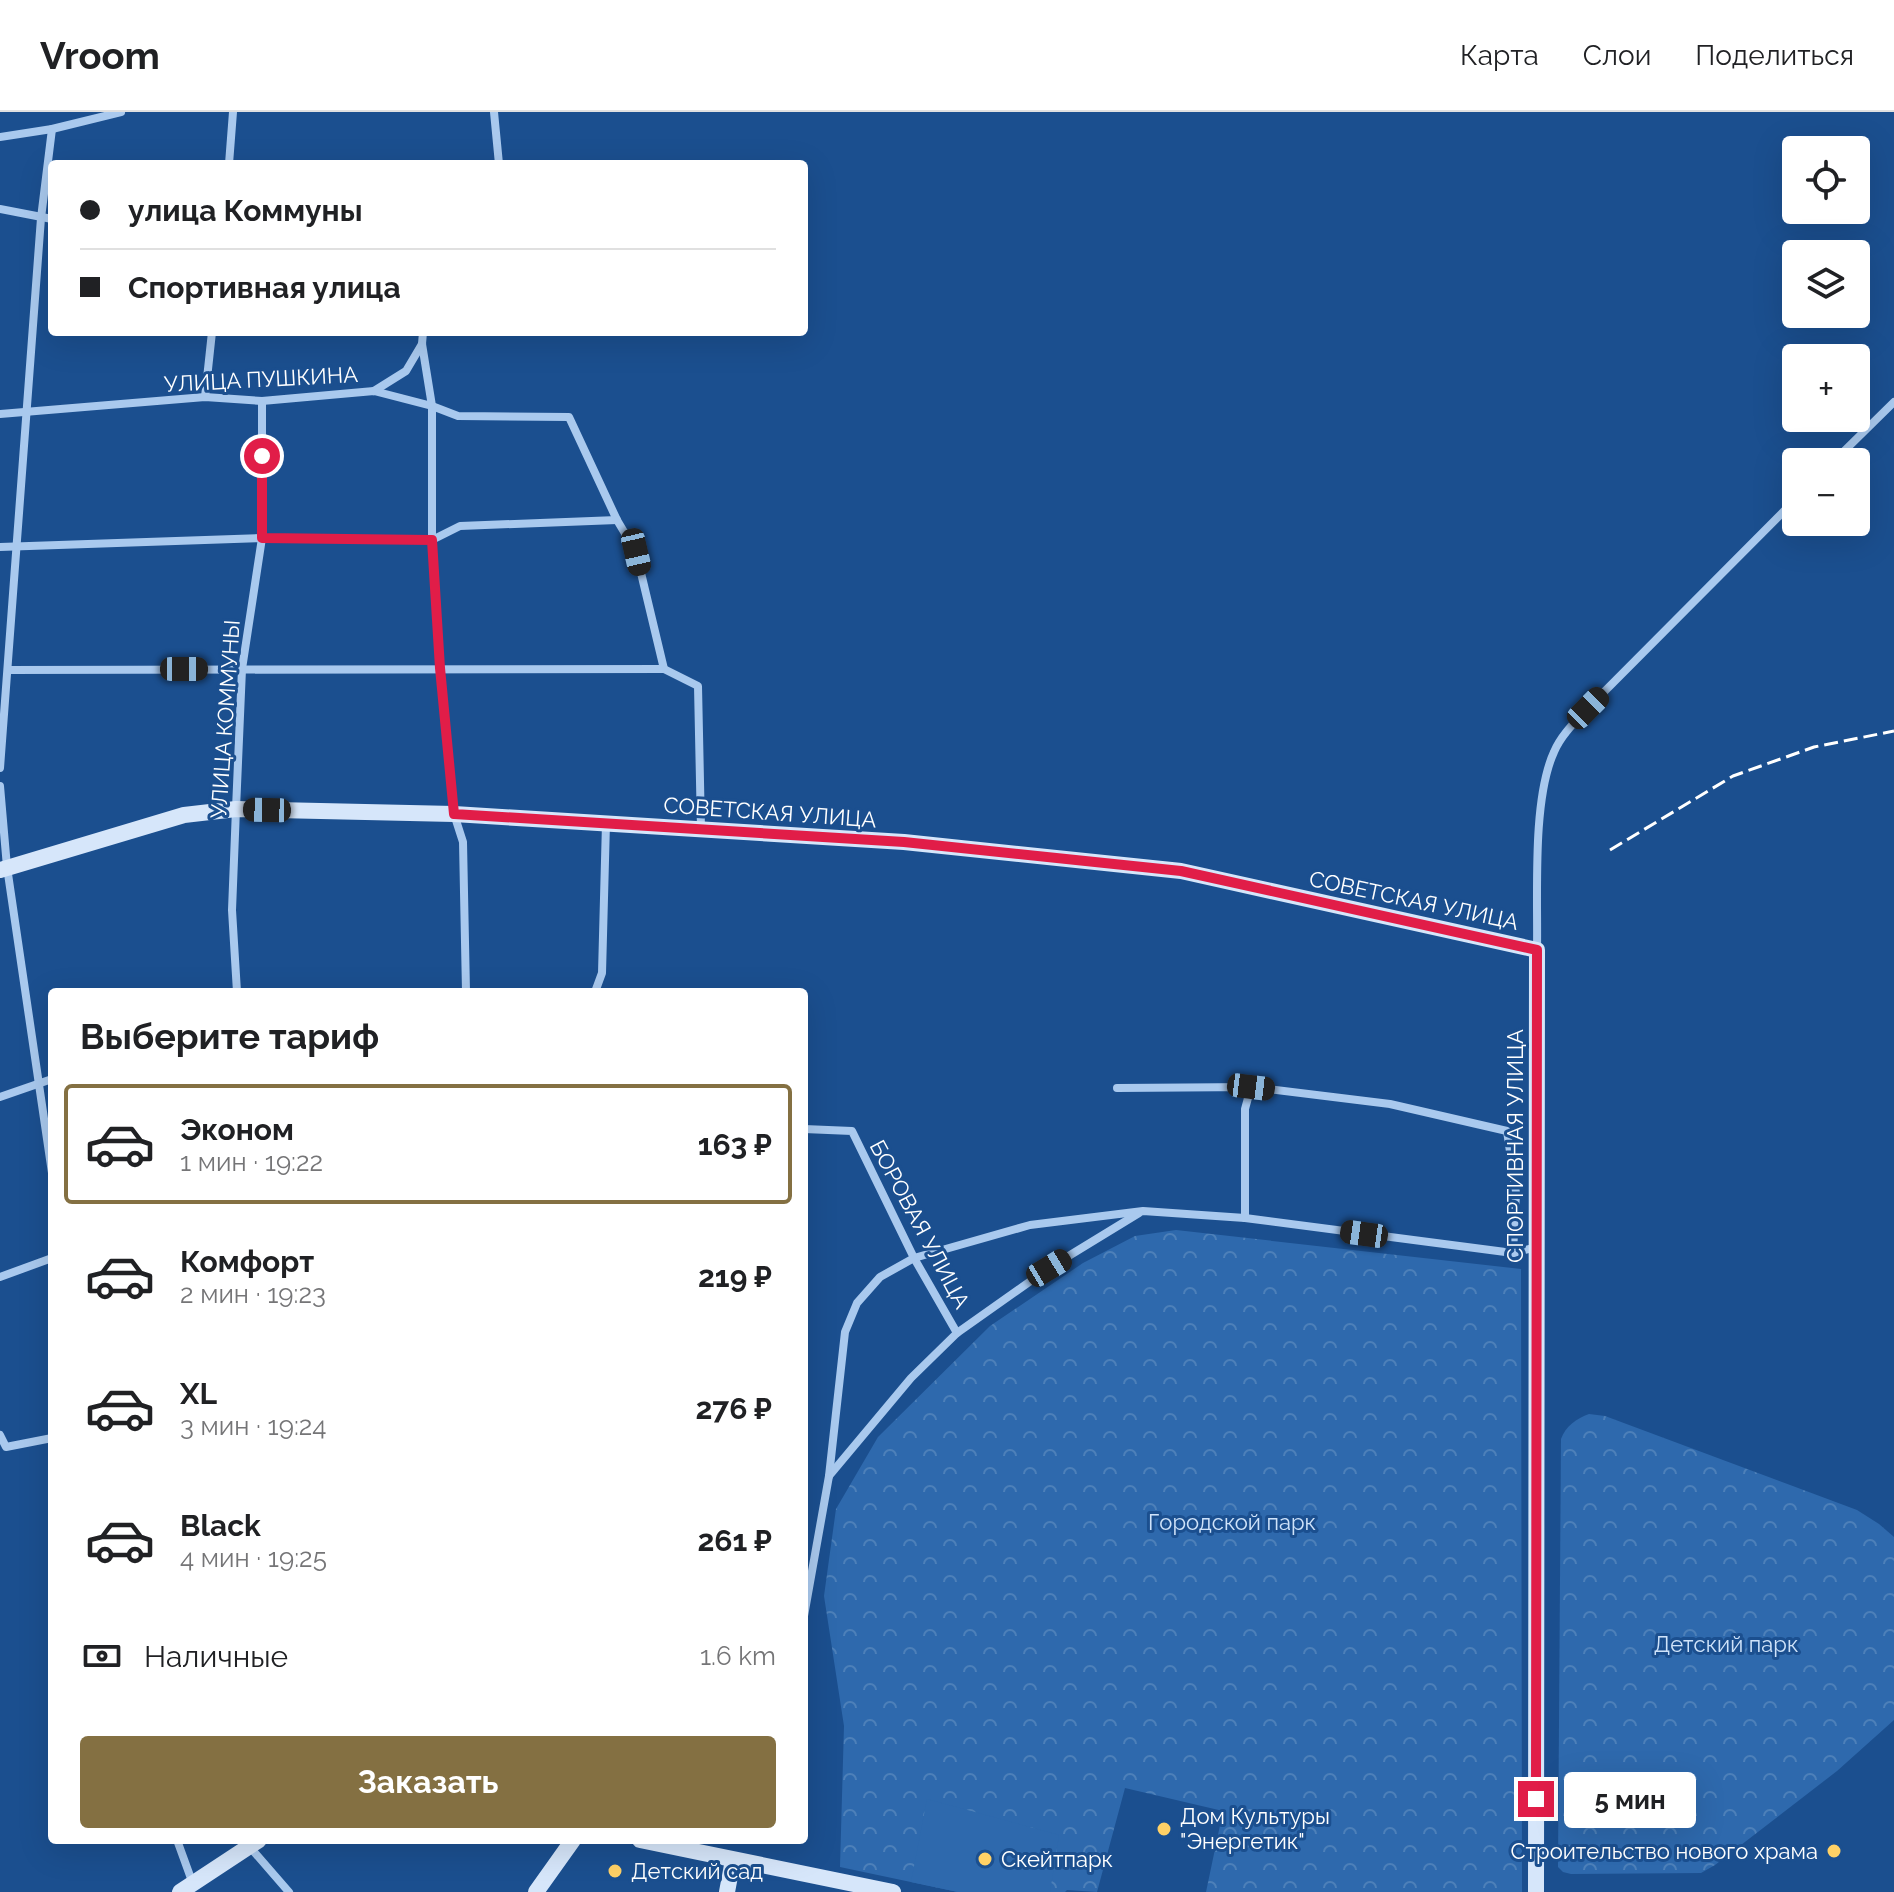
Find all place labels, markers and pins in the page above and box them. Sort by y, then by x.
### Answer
place label: Дом Культуры "Энергетик" [1180,1803,1330,1854]
marker: Дом Культуры "Энергетик" [1155,1820,1173,1838]
place label: Строительство нового храма [1511,1838,1818,1864]
marker: Строительство нового храма [1825,1842,1843,1860]
place label: Скейтпарк [1001,1846,1113,1872]
marker: Скейтпарк [976,1850,994,1868]
place label: Детский сад [631,1858,763,1884]
marker: Детский сад [606,1862,624,1880]

